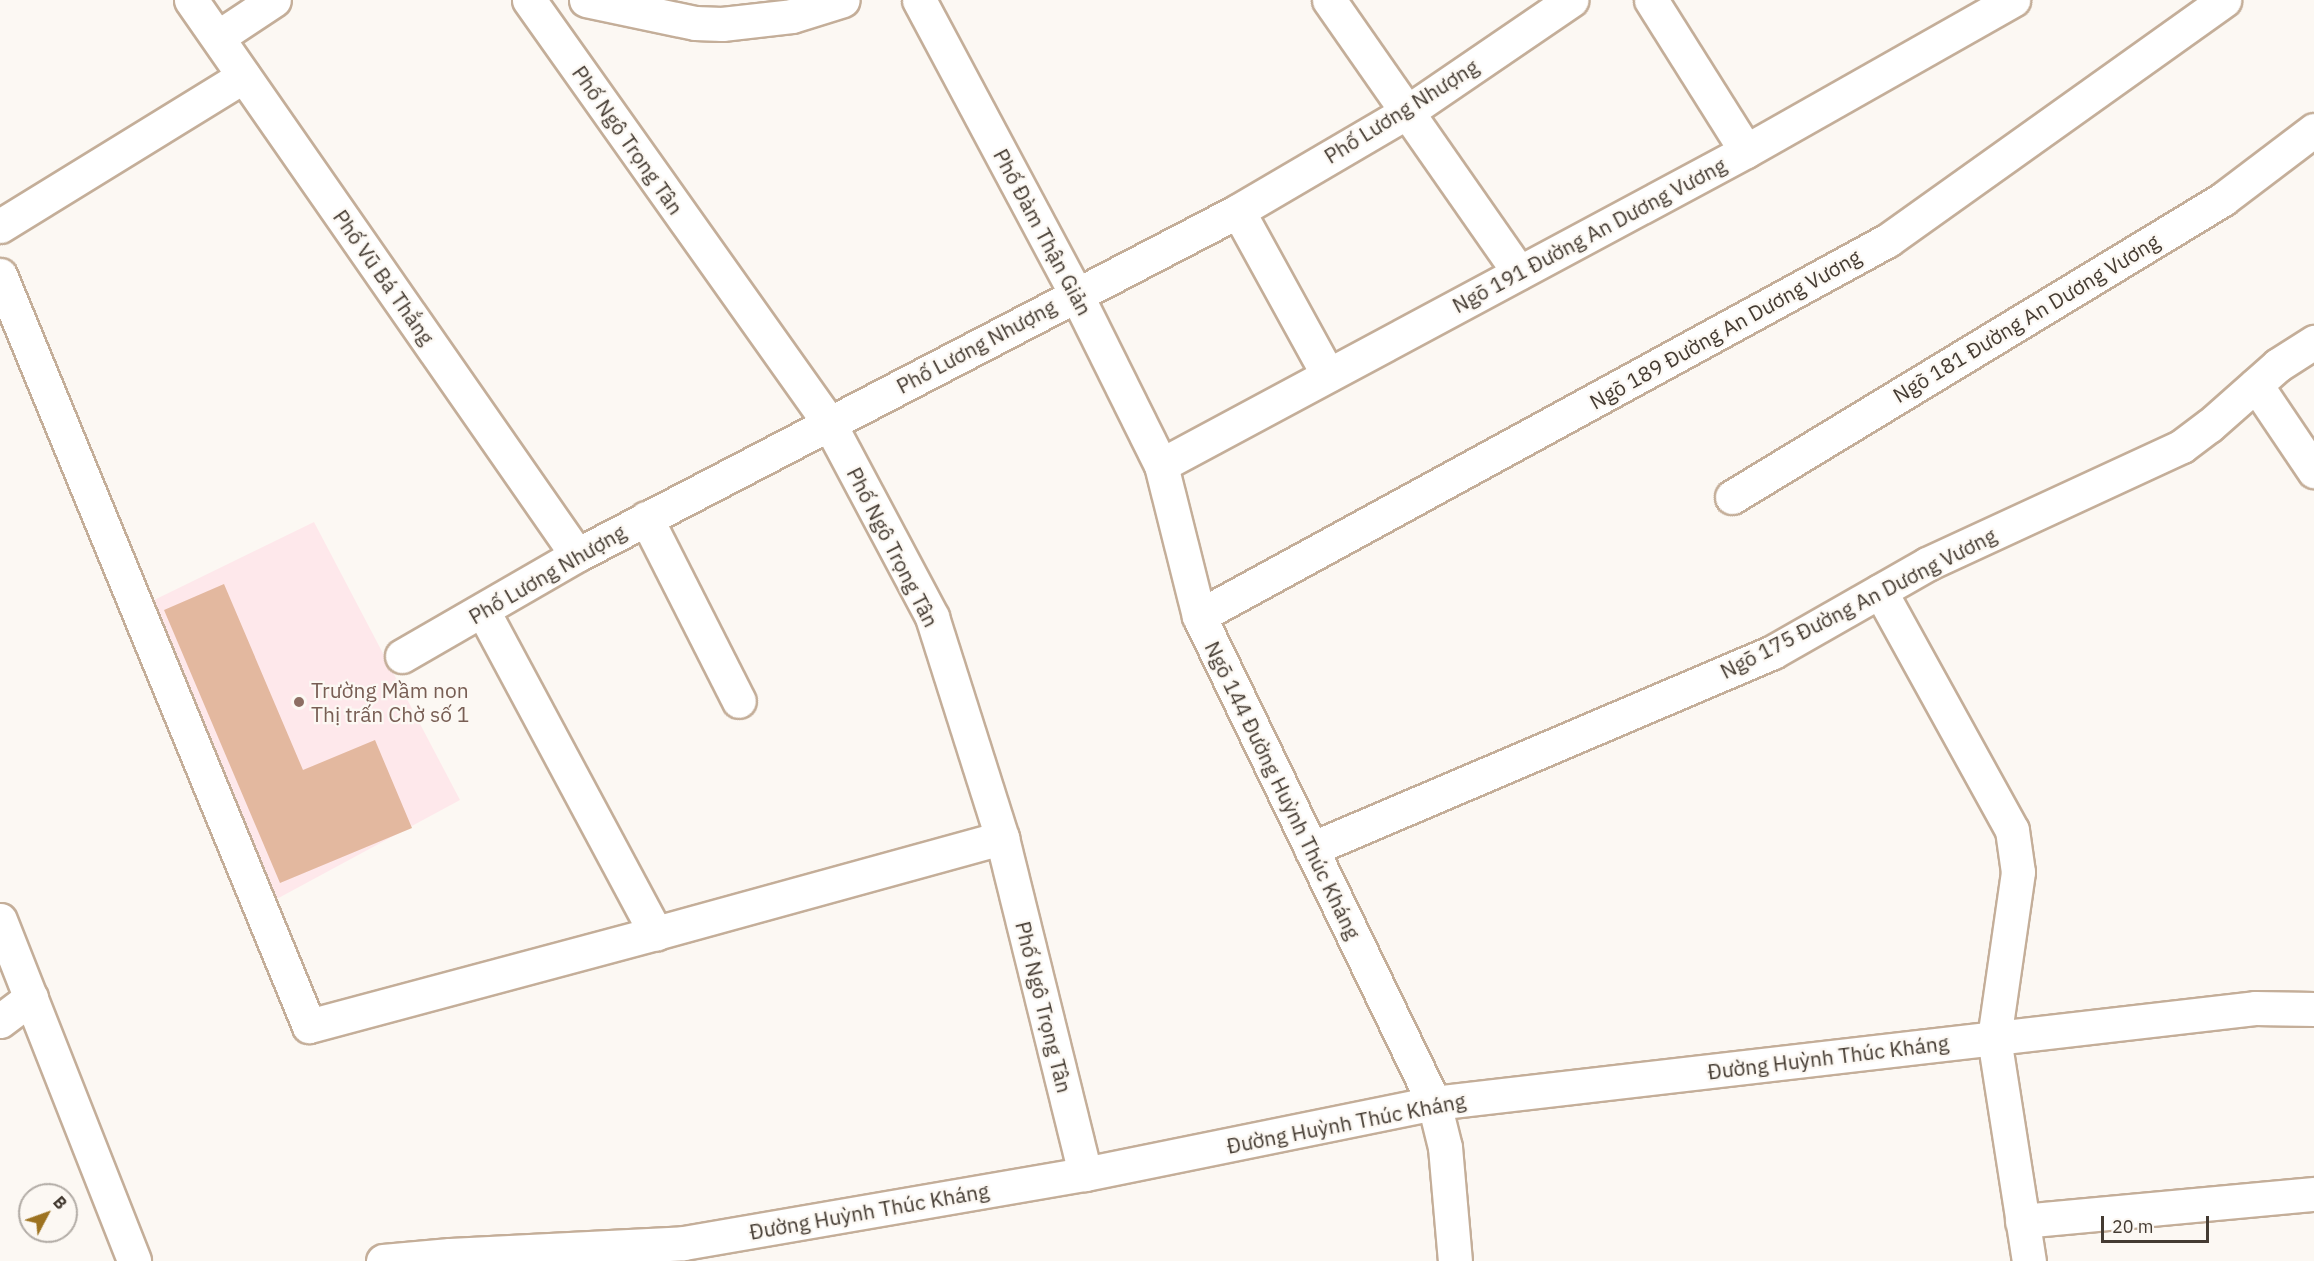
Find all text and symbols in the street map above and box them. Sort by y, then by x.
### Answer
street label: Phố Lương Nhượng [1319,53,1483,169]
street label: Phố Ngô Trọng Tân [567,61,689,219]
street label: Phố Đàm Thận Giản [988,144,1098,320]
street label: Ngõ 191 Đường An Dương Vương [1448,152,1730,318]
street label: Phố Vũ Bá Thắng [328,205,440,349]
street label: Ngõ 181 Đường An Dương Vương [1888,228,2164,408]
street label: Ngõ 189 Đường An Dương Vương [1585,244,1865,414]
street label: Phố Lương Nhượng [892,293,1060,399]
street label: Phố Ngô Trọng Tân [842,463,944,631]
street label: Phố Lương Nhượng [464,519,630,629]
street label: Ngõ 175 Đường An Dương Vương [1716,522,2000,684]
street label: Ngõ 144 Đường Huỳnh Thúc Kháng [1200,637,1366,943]
place label: Trường Mầm non Thị trấn Chờ số 1 [311,677,469,727]
marker: Trường Mầm non Thị trấn Chờ số 1 [292,695,306,709]
street label: Phố Ngô Trọng Tân [1010,919,1078,1095]
street label: Đường Huỳnh Thúc Kháng [1706,1030,1950,1084]
street label: Đường Huỳnh Thúc Kháng [1224,1087,1468,1159]
street label: Đường Huỳnh Thúc Kháng [747,1178,991,1244]
north arrow [18,1183,78,1243]
text: B [49,1192,71,1213]
scale bar [2104,1204,2212,1242]
text: 20 m [2112,1215,2154,1238]

